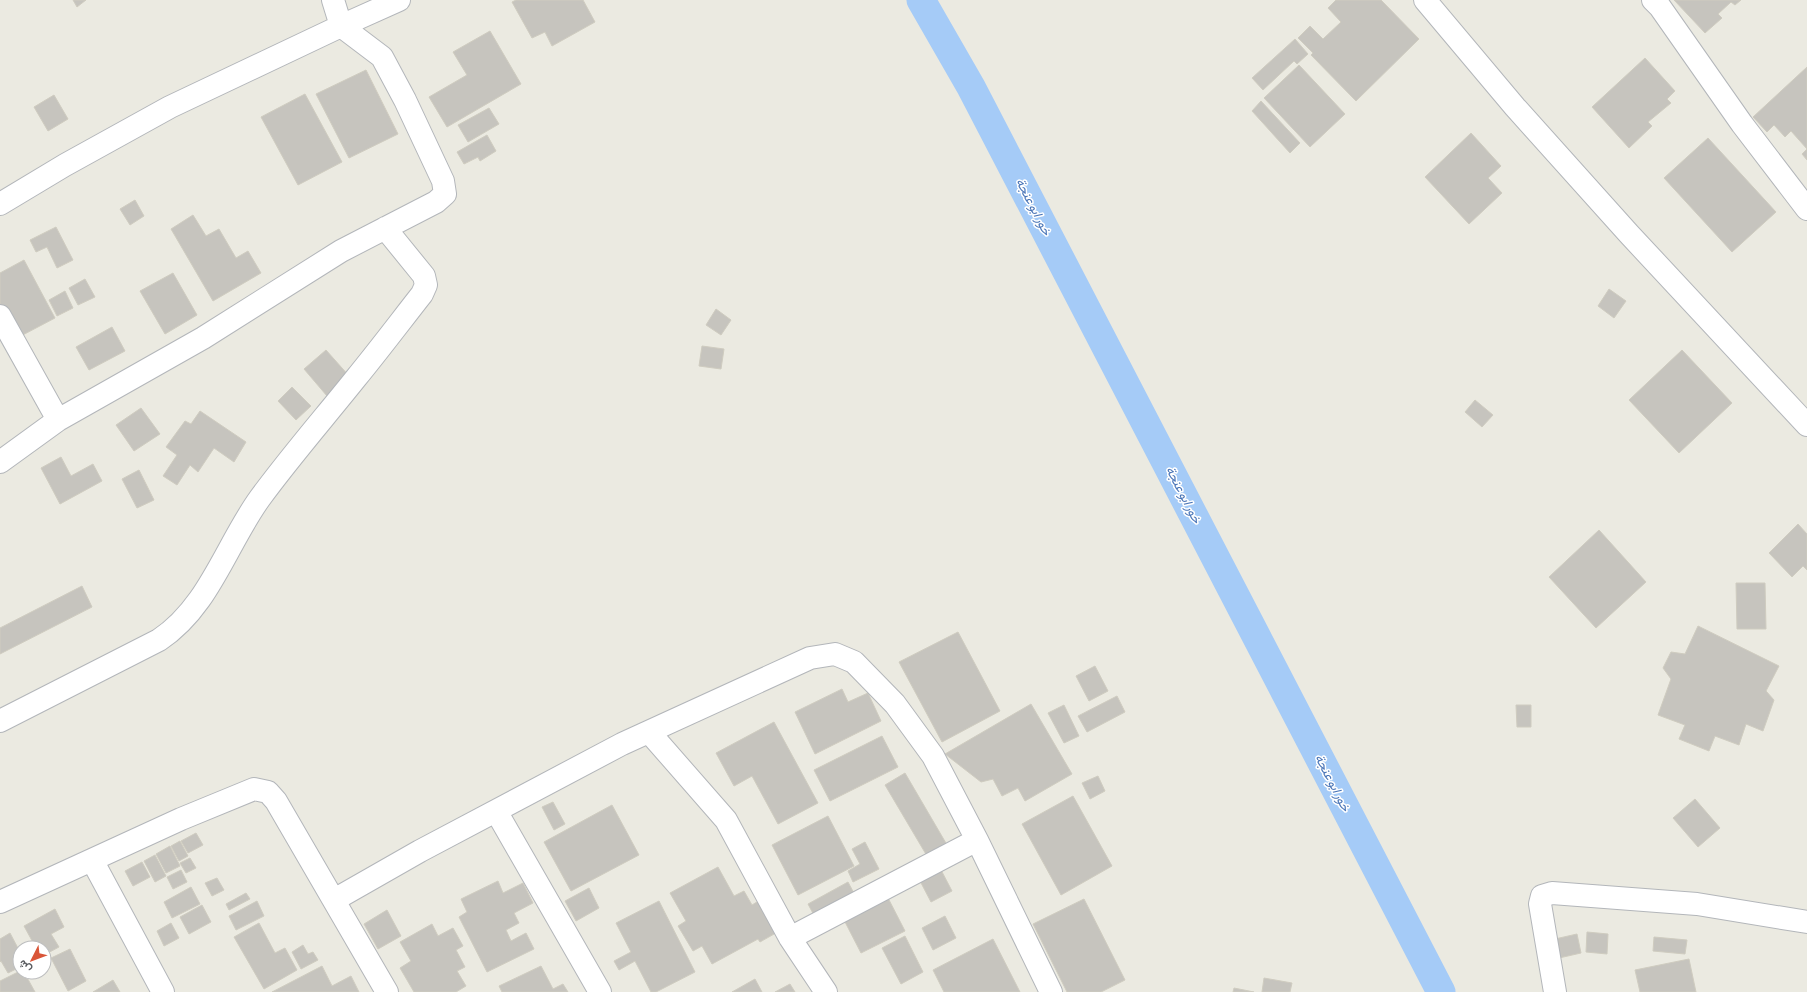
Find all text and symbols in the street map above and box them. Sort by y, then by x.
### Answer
water label: خور ابو عنجة [1012,176,1053,239]
water label: خور ابو عنجة [1162,464,1203,527]
water label: خور ابو عنجة [1311,752,1352,815]
north arrow [12,940,52,980]
text: ش [16,957,34,975]

